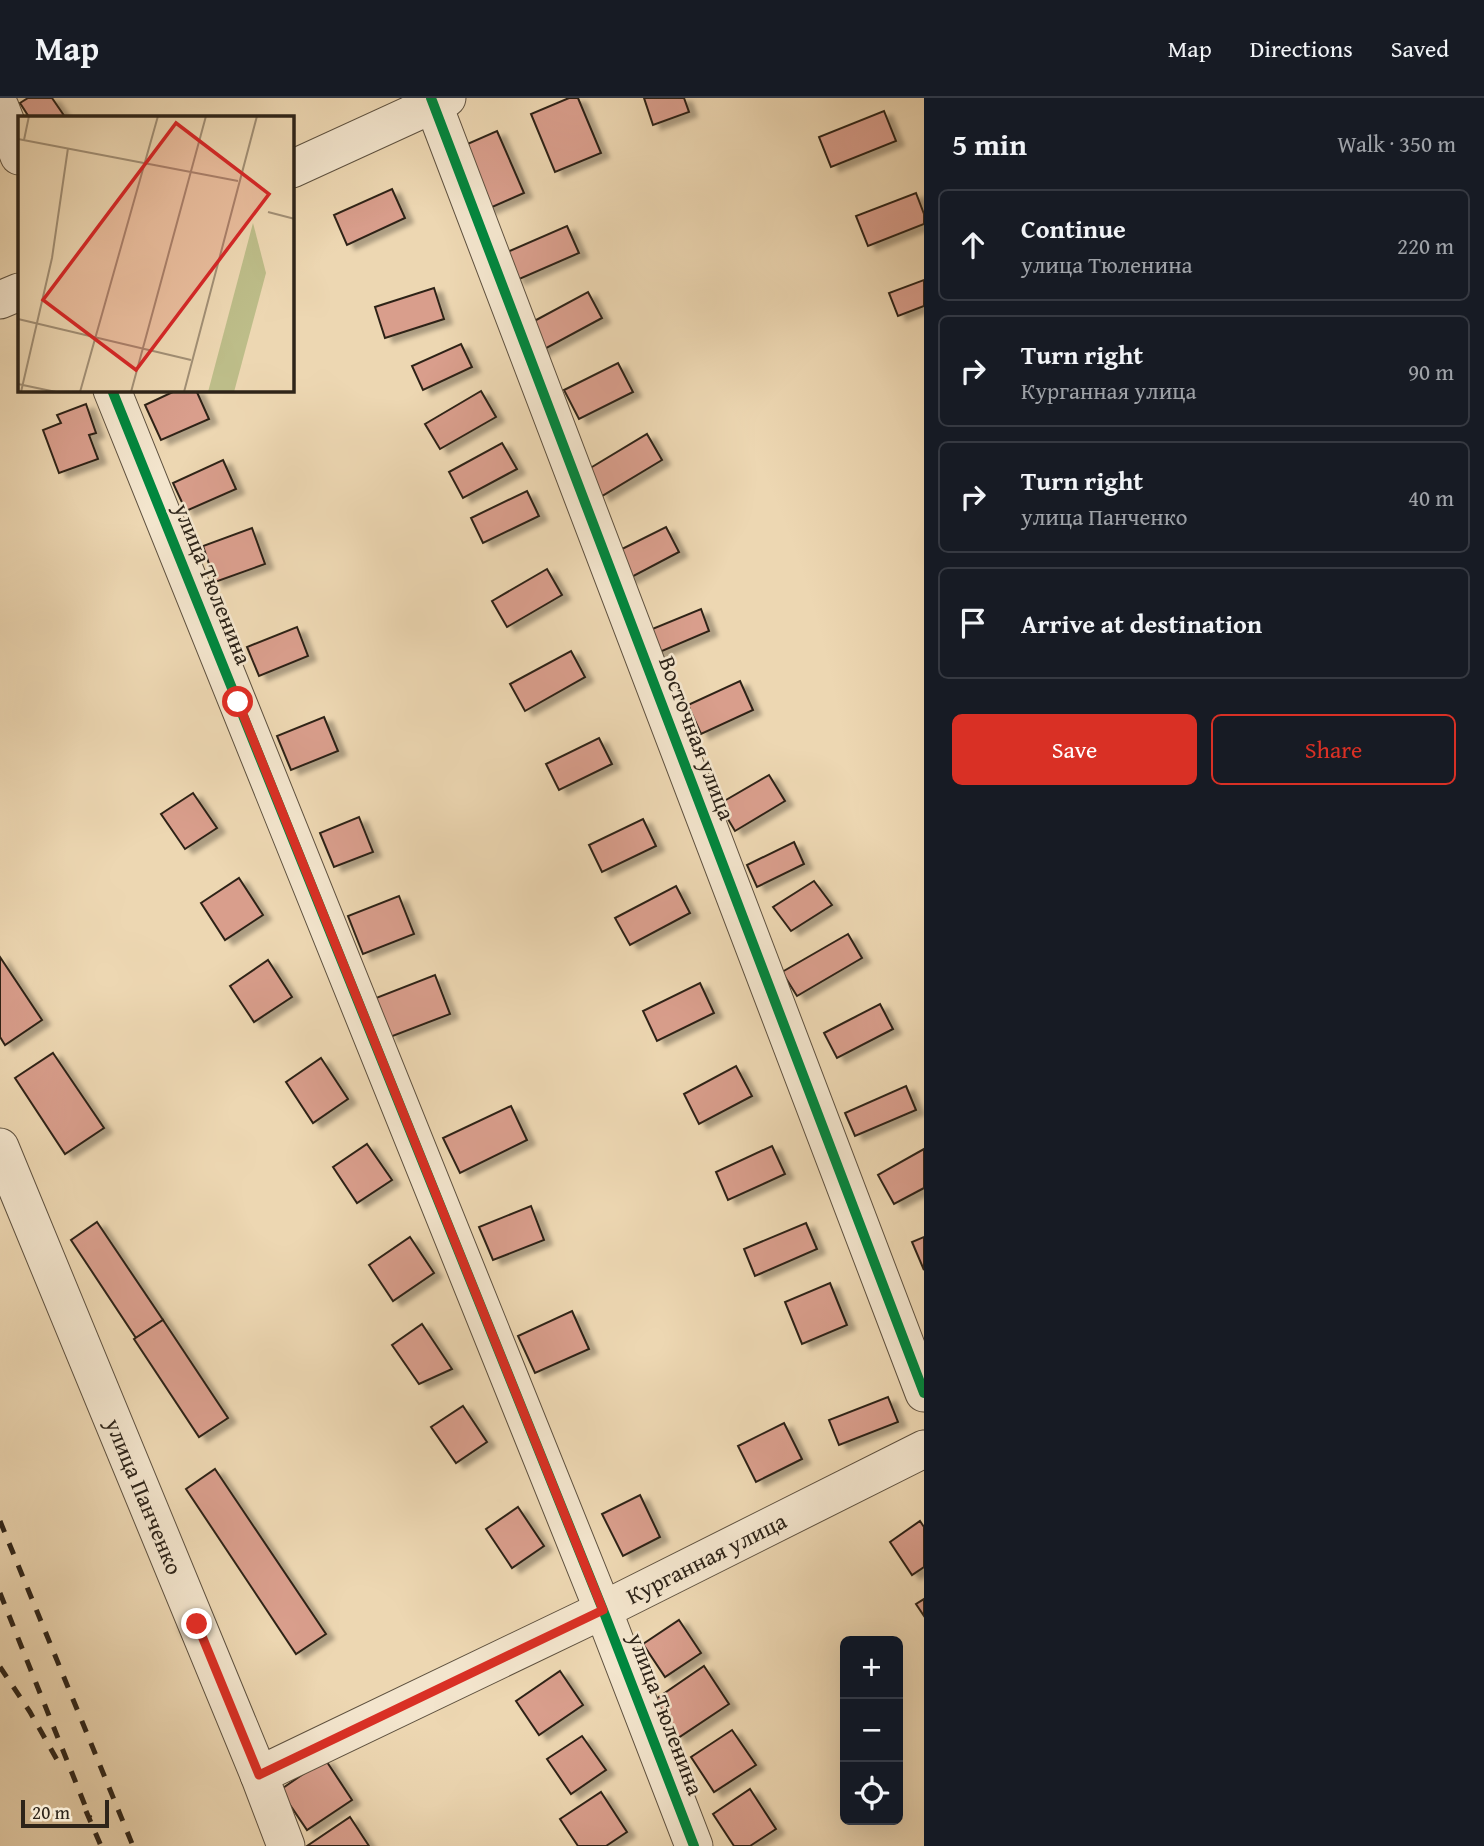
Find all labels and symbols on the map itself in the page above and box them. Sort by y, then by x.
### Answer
inset map [18,116,294,392]
street label: улица Тюленина [166,497,261,670]
street label: Восточная улица [651,651,744,825]
route start [222,686,253,717]
street label: улица Панченко [97,1412,192,1580]
street label: Курганная улица [620,1504,792,1612]
route end [181,1608,212,1639]
street label: улица Тюленина [620,1627,713,1800]
scale bar [21,1797,108,1829]

